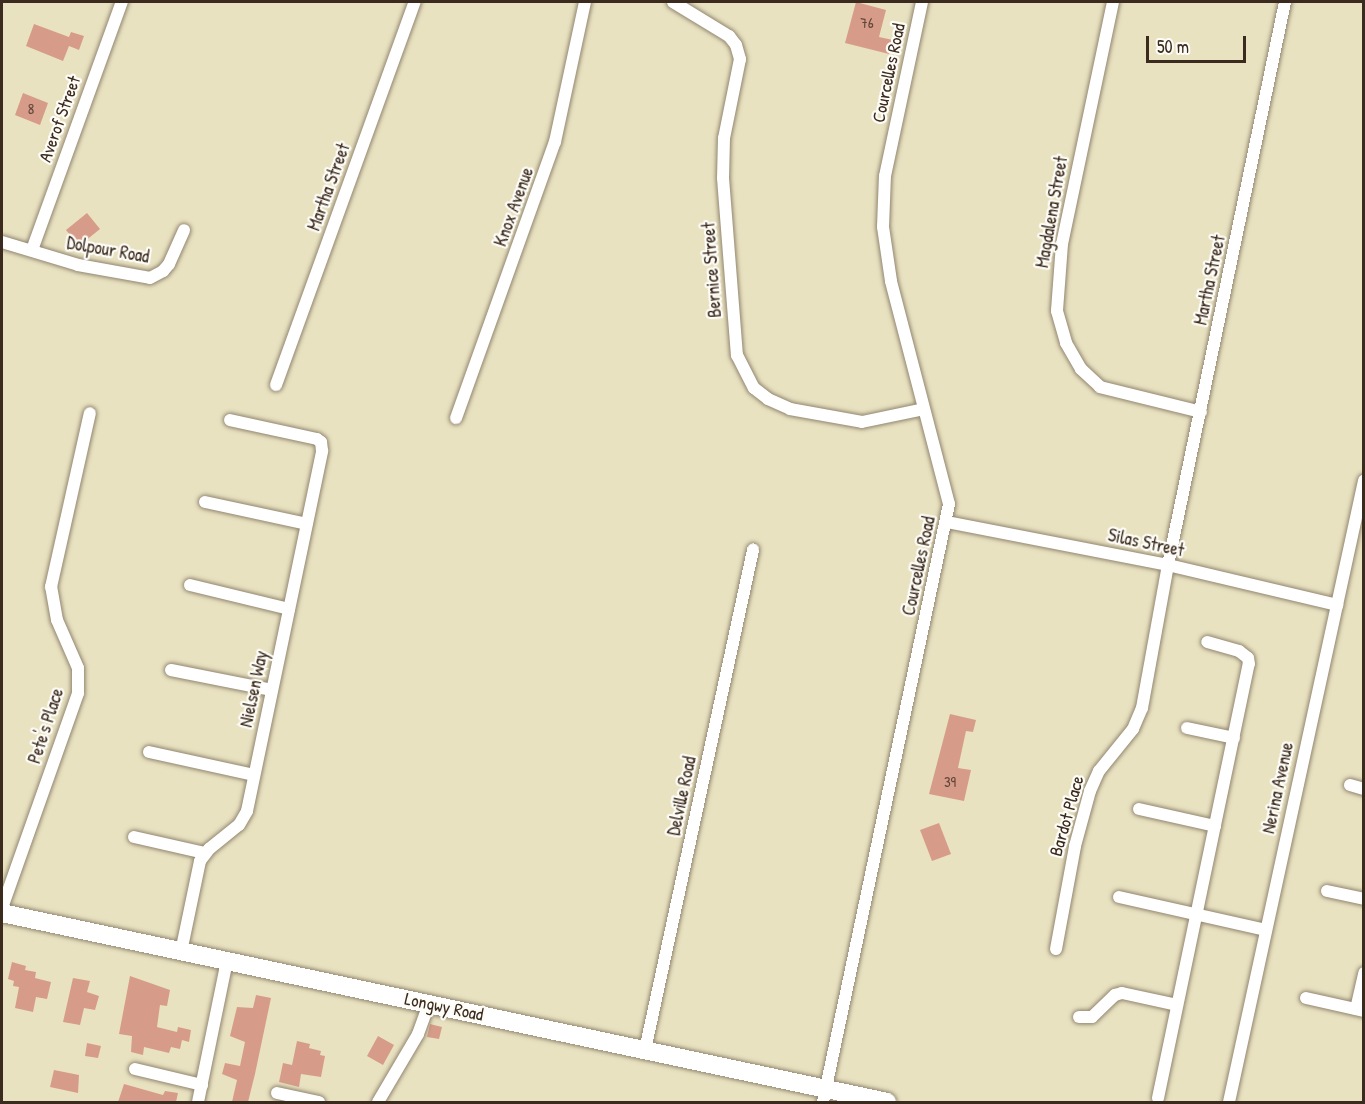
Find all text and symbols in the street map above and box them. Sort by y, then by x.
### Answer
house number: 76 [860,14,874,32]
street label: Courcelles Road [868,21,910,125]
scale bar [1149,24,1250,62]
text: 50 m [1157,34,1189,59]
street label: Averof Street [34,73,86,165]
house number: 8 [28,100,34,118]
street label: Martha Street [303,140,355,234]
street label: Magdalena Street [1032,154,1072,270]
street label: Knox Avenue [490,164,538,250]
street label: Bernice Street [698,222,726,318]
street label: Dolpour Road [65,232,151,268]
street label: Martha Street [1190,233,1230,327]
street label: Courcelles Road [898,514,940,618]
street label: Silas Street [1106,524,1186,562]
street label: Nielsen Way [235,649,273,729]
street label: Pete's Place [24,686,68,766]
street label: Nerina Avenue [1258,740,1298,836]
street label: Delville Road [663,754,701,838]
house number: 39 [944,773,956,791]
street label: Bardot Place [1045,773,1089,859]
street label: Longwy Road [403,988,485,1026]

